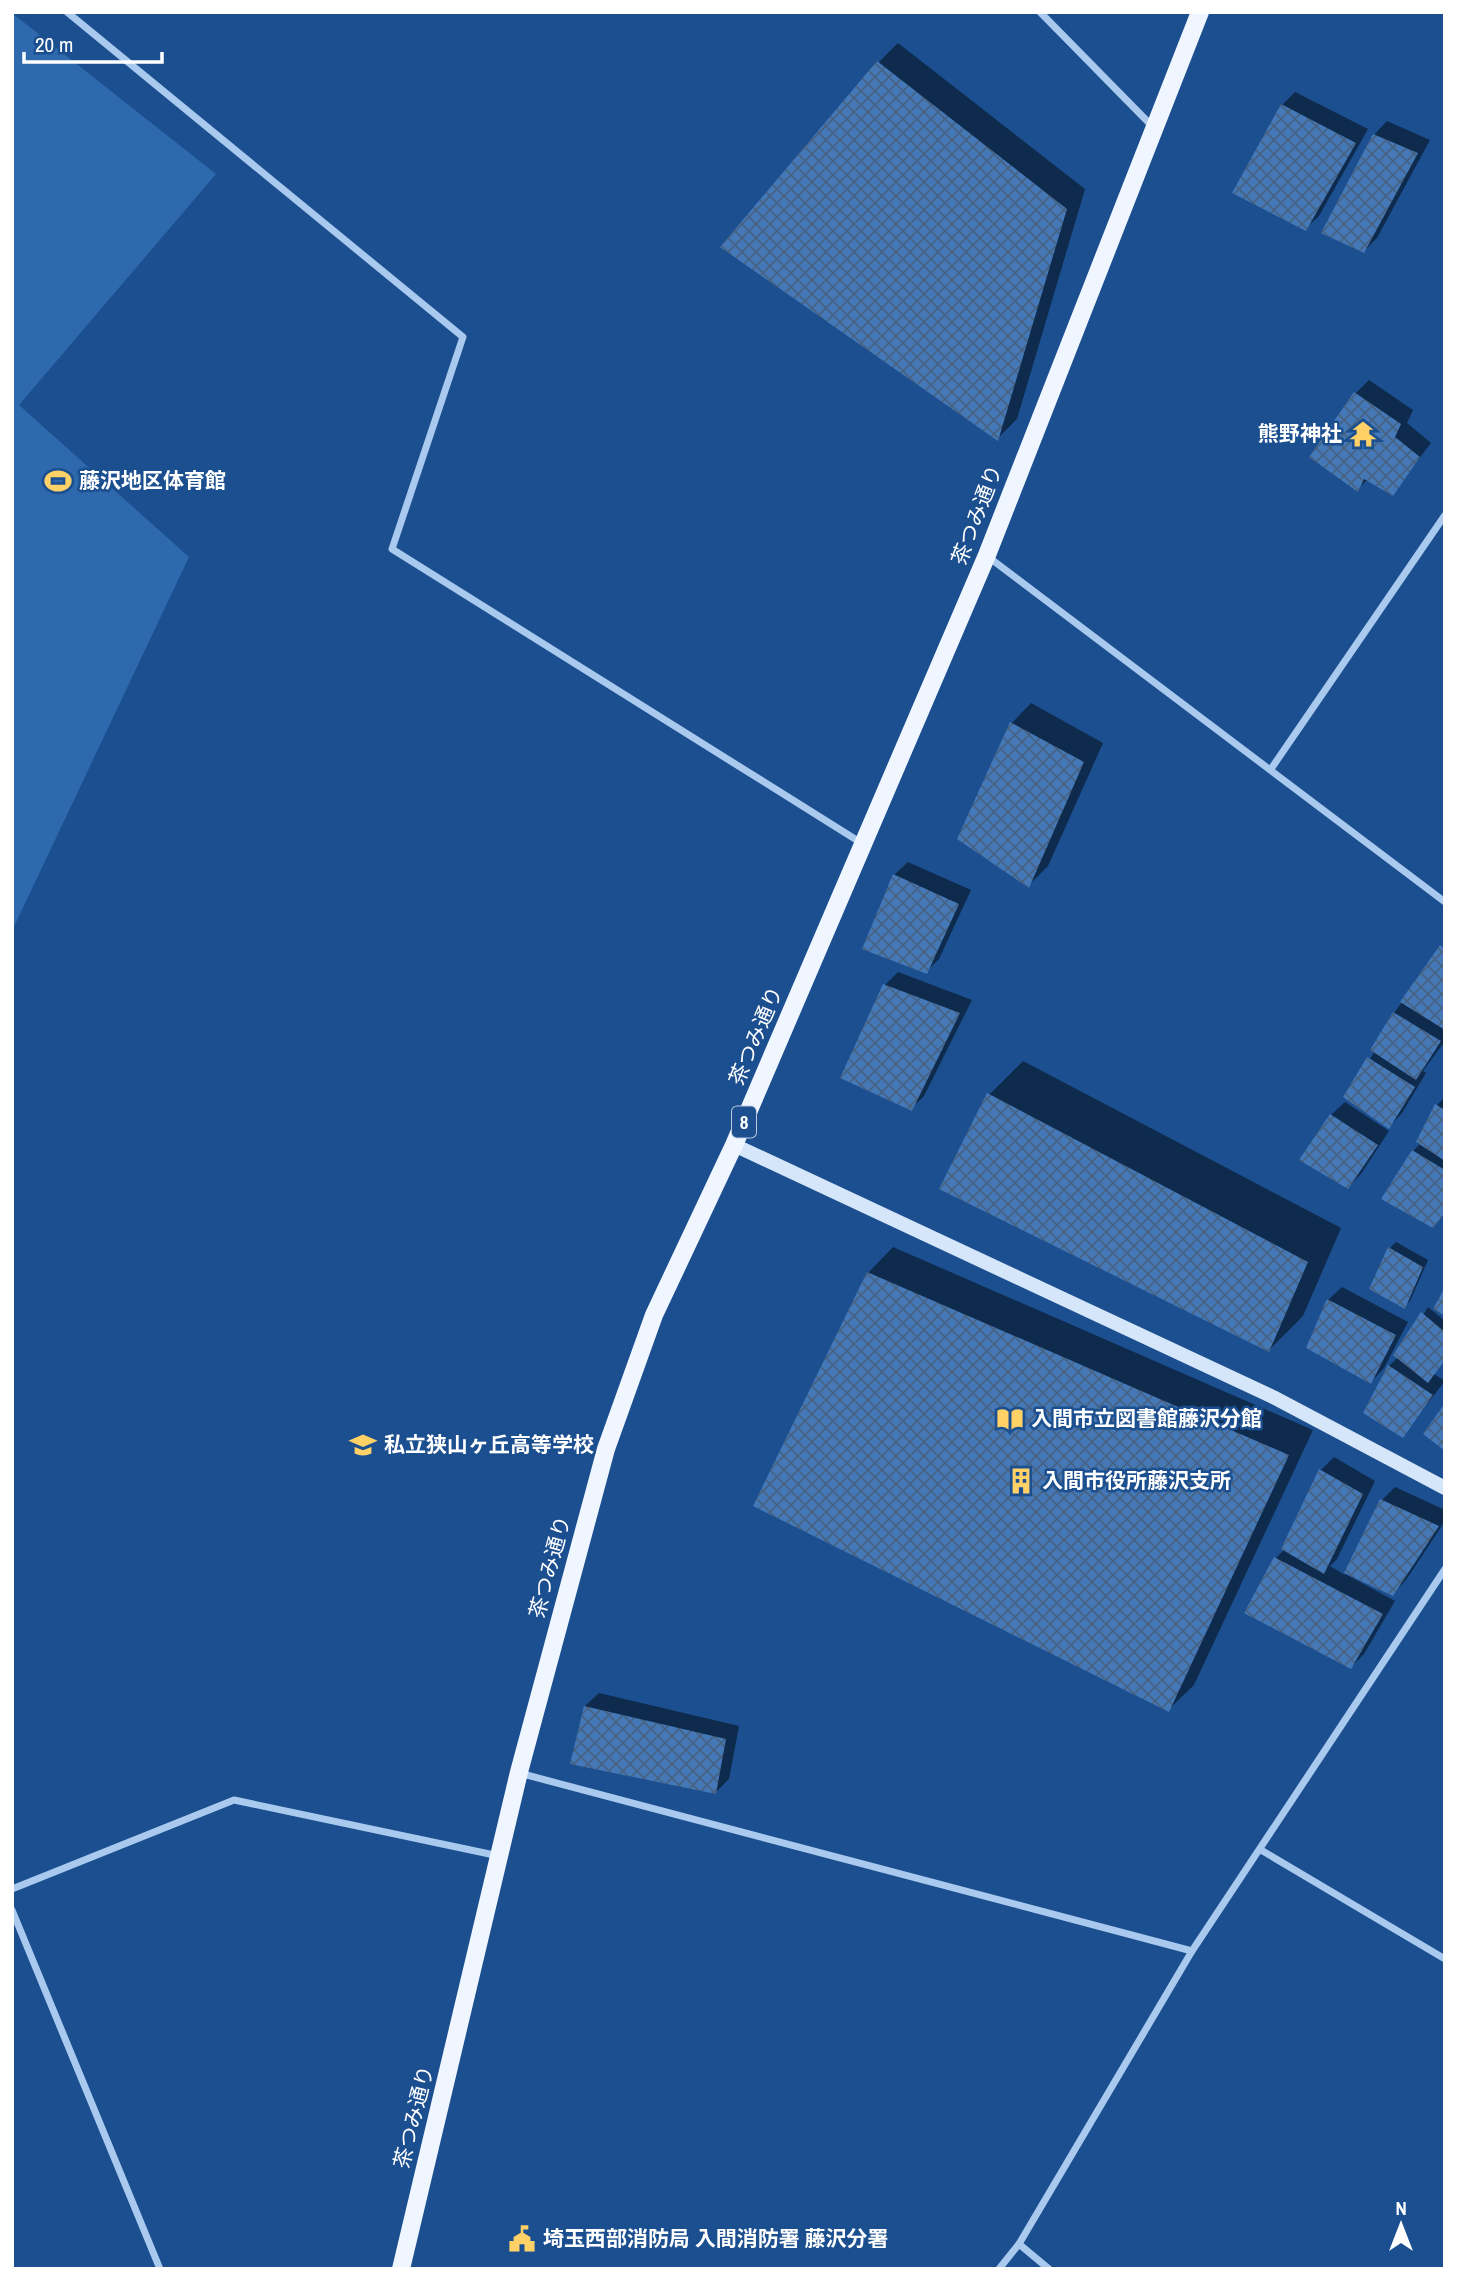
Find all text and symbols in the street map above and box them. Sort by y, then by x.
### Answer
scale bar [24,21,163,65]
text: 20 m [35,30,73,59]
place label: 熊野神社 [1258,419,1342,448]
temple icon: 熊野神社 [1348,419,1378,449]
street label: 茶つみ通り [944,461,1009,569]
sports icon: 藤沢地区体育館 [43,466,73,496]
place label: 藤沢地区体育館 [79,466,226,495]
street label: 茶つみ通り [722,982,789,1090]
road number: 8 [732,1106,756,1138]
library icon: 入間市立図書館藤沢分館 [995,1404,1025,1434]
place label: 入間市立図書館藤沢分館 [1031,1404,1262,1433]
school or university icon: 私立狭山ヶ丘高等学校 [348,1430,378,1460]
place label: 私立狭山ヶ丘高等学校 [384,1430,594,1459]
building icon: 入間市役所藤沢支所 [1006,1466,1036,1496]
place label: 入間市役所藤沢支所 [1042,1466,1231,1495]
street label: 茶つみ通り [522,1512,577,1621]
street label: 茶つみ通り [387,2062,440,2171]
north arrow [1366,2190,1436,2260]
text: N [1395,2195,1407,2221]
public building icon: 埼玉西部消防局 入間消防署 藤沢分署 [507,2224,537,2254]
place label: 埼玉西部消防局 入間消防署 藤沢分署 [543,2224,889,2253]

